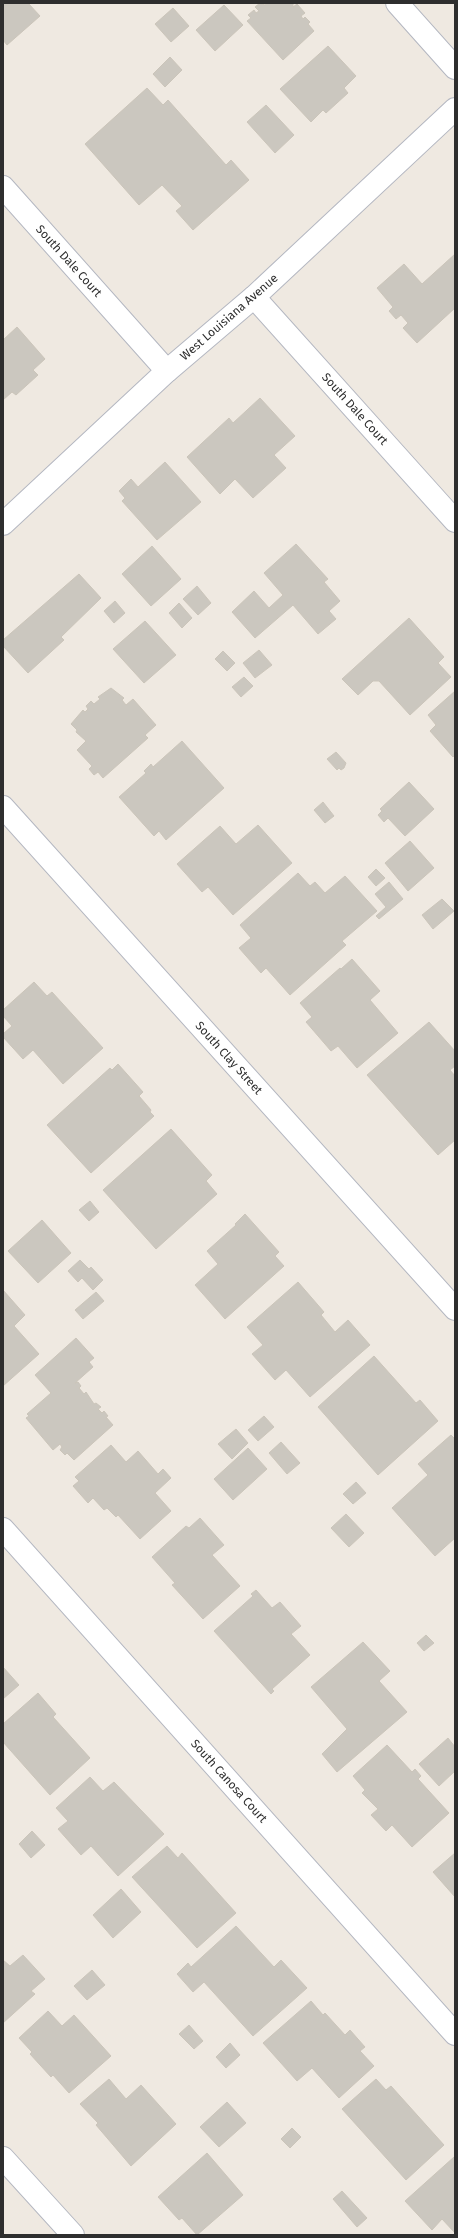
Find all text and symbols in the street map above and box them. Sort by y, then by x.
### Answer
street label: South Dale Court [33,222,105,300]
street label: West Louisiana Avenue [177,271,281,363]
street label: South Dale Court [319,370,391,448]
street label: South Clay Street [193,1019,266,1098]
street label: South Canosa Court [188,1737,270,1826]

